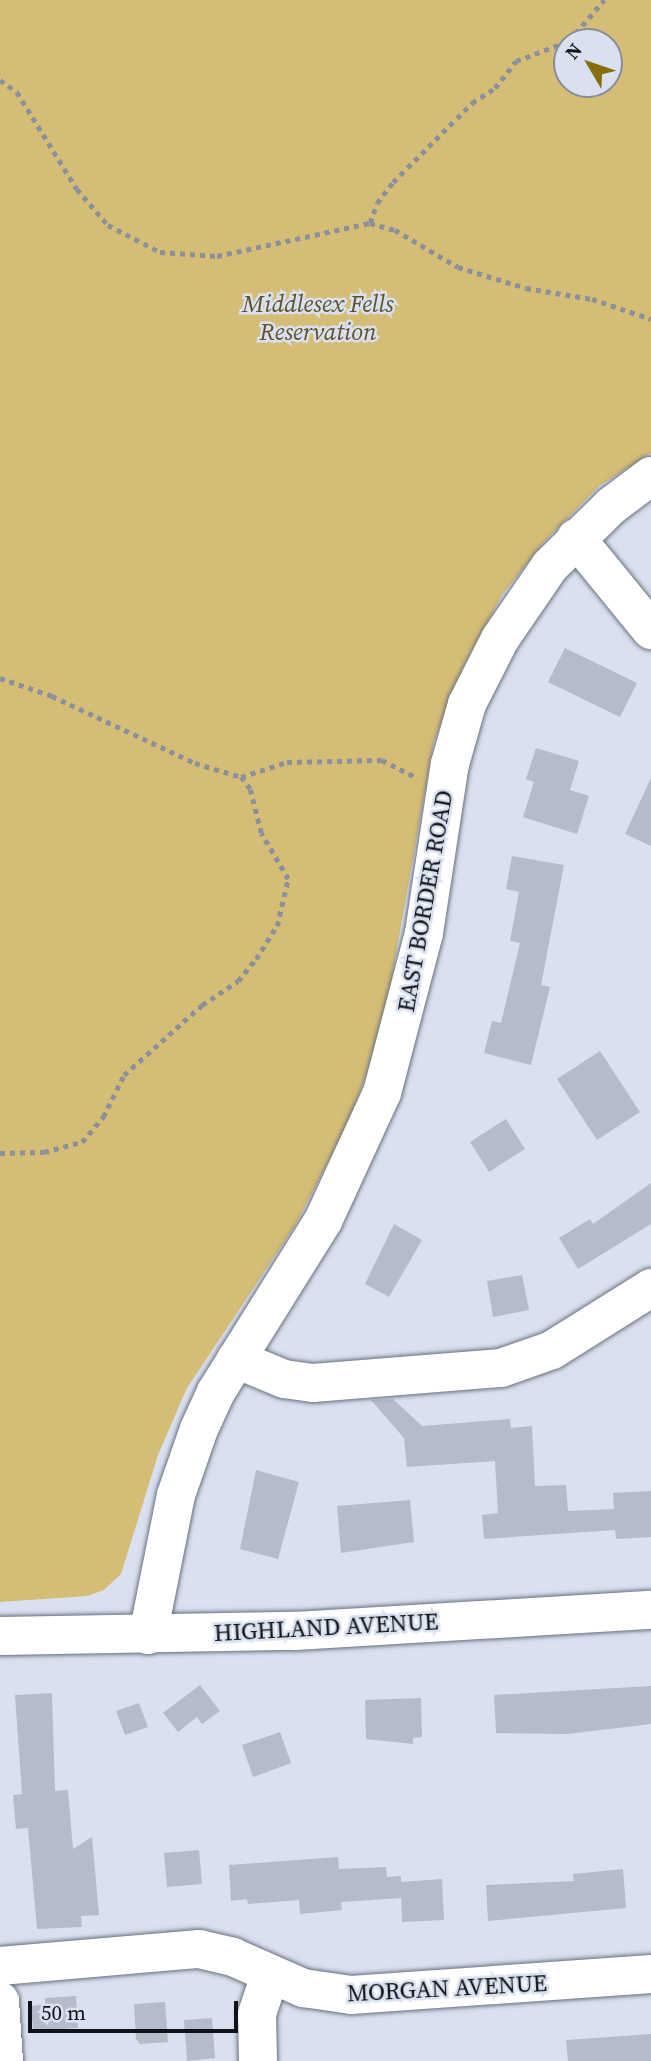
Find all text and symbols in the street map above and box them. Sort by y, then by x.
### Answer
north arrow [553,28,623,98]
text: N [559,37,588,65]
park label: Middlesex Fells Reservation [242,290,394,346]
street label: EAST BORDER ROAD [391,788,459,1014]
street label: HIGHLAND AVENUE [213,1607,439,1647]
street label: MORGAN AVENUE [346,1968,548,2008]
scale bar [32,1988,242,2032]
text: 50 m [41,1998,86,2027]

